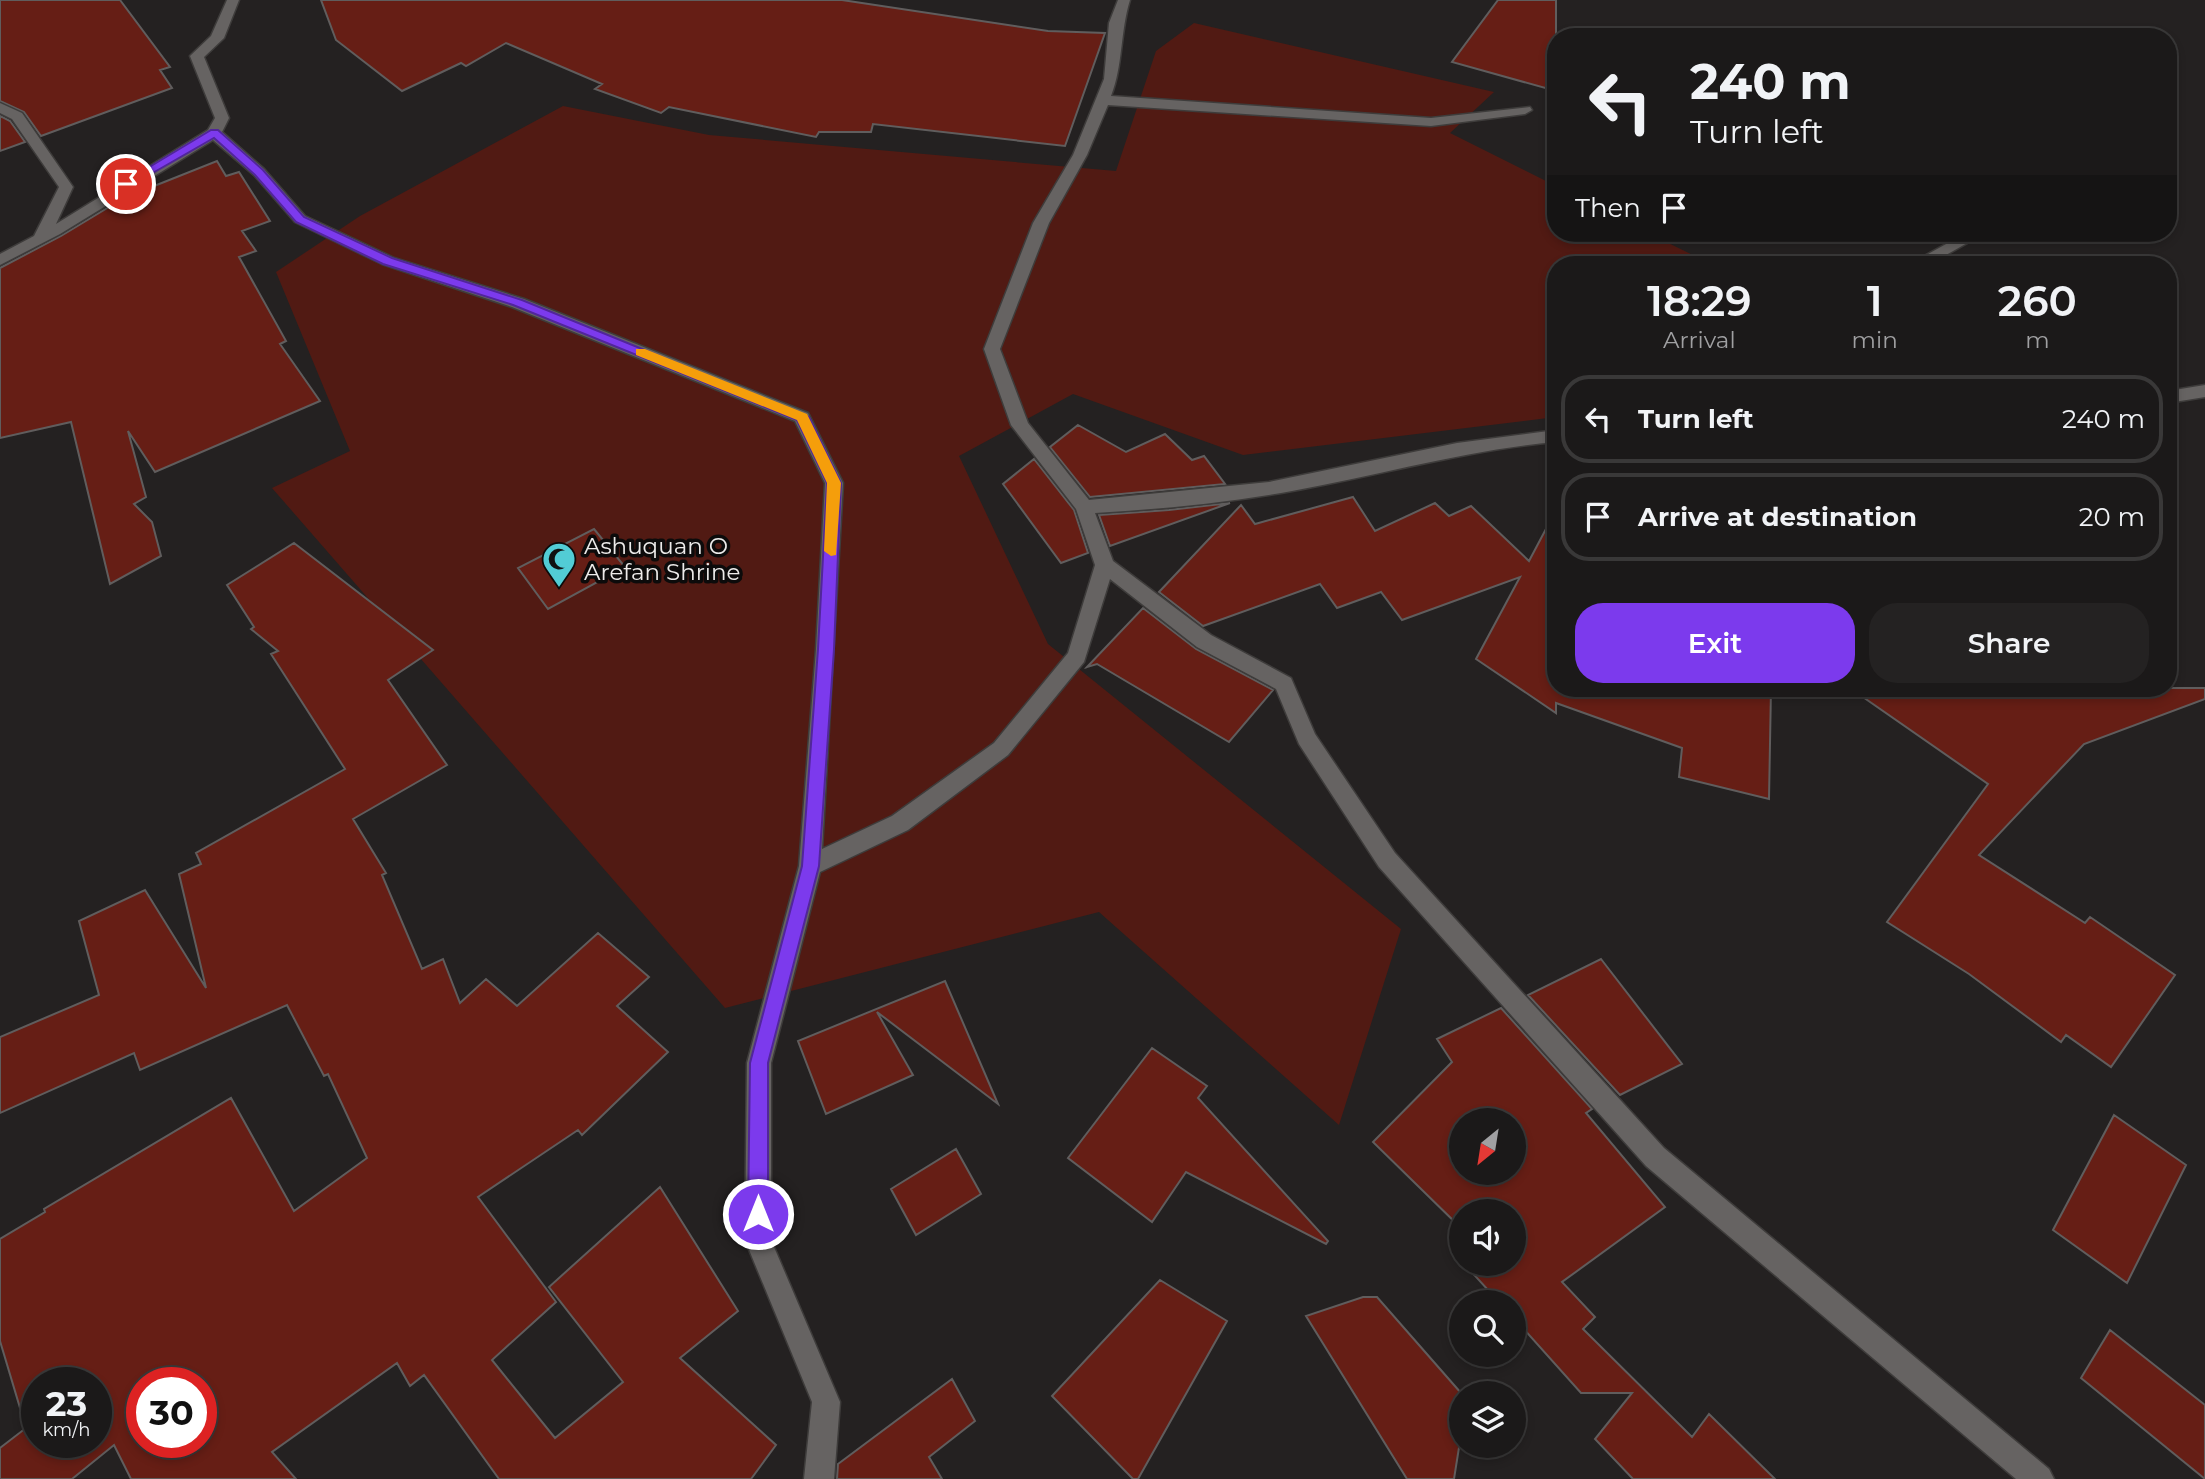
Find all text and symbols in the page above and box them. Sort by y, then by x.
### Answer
text: 240 m [1690,52,1851,111]
icon: left [1575,56,1666,147]
text: Turn left [1690,112,1824,151]
pin [96,154,156,214]
icon: arrive [107,165,145,203]
icon: arrive [1655,189,1693,227]
text: Then [1575,192,1641,224]
text: 18:29 [1647,275,1752,327]
text: 1 [1867,275,1883,327]
text: 260 [1998,275,2077,327]
text: Arrival [1663,326,1736,354]
text: min [1852,326,1898,354]
text: m [2025,326,2050,354]
icon: left [1579,400,1617,438]
text: Turn left [1638,403,1754,435]
text: 240 m [2062,403,2145,435]
icon: arrive [1579,498,1617,536]
text: Arrive at destination [1638,501,1917,533]
text: 20 m [2079,501,2145,533]
place label: Ashuquan O Arefan Shrine [584,532,740,586]
mosque icon: Ashuquan O Arefan Shrine [540,540,578,589]
button: Exit [1575,603,1855,683]
button: Share [1869,603,2149,683]
north arrow [1449,1108,1526,1185]
map controls [1449,1108,1526,1458]
position arrow [721,1177,795,1251]
button: sound [1449,1199,1526,1276]
button: search [1449,1290,1526,1367]
speed limit sign: 30 [126,1367,217,1458]
button: layers [1449,1381,1526,1458]
text: 23 [46,1382,87,1425]
text: km/h [42,1419,91,1441]

